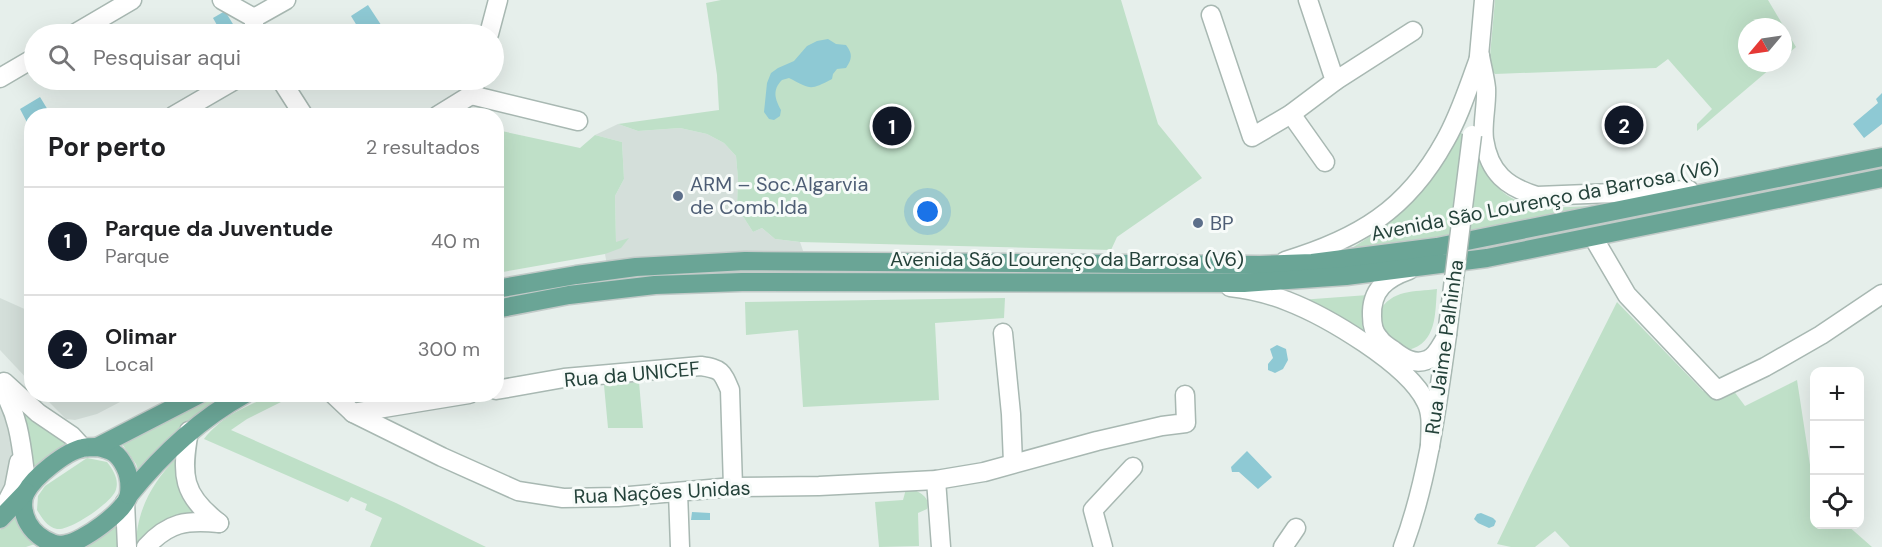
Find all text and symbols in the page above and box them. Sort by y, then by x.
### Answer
north arrow [1738,18,1792,72]
search box [24,24,504,90]
icon: search [45,41,78,74]
text: Pesquisar aqui [93,43,241,72]
pin: 2 [1604,102,1644,148]
pin: 1 [872,104,912,148]
text: Por perto [48,130,166,164]
text: 2 resultados [366,134,480,160]
street label: Avenida São Lourenço da Barrosa (V6) [1369,153,1721,247]
place label: ARM – Soc.Algarvia de Comb.lda [690,171,868,220]
marker: ARM – Soc.Algarvia de Comb.lda [671,189,685,203]
your location [913,197,942,226]
place label: BP [1210,210,1234,236]
text: Parque da Juventude [105,214,333,243]
marker: BP [1191,216,1205,230]
text: 1 [64,228,71,254]
text: 40 m [431,228,480,254]
text: Parque [105,243,169,269]
street label: Avenida São Lourenço da Barrosa (V6) [890,246,1244,272]
street label: Rua Jaime Palhinha [1419,258,1469,436]
text: Olimar [105,322,177,351]
text: 2 [62,336,73,362]
text: 300 m [418,336,480,362]
text: Local [105,351,154,377]
street label: Rua da UNICEF [563,355,701,393]
map controls [1810,367,1864,529]
button: + [1810,367,1864,421]
button: − [1810,421,1864,475]
street label: Rua Nações Unidas [573,474,751,510]
button: locate [1810,475,1864,529]

